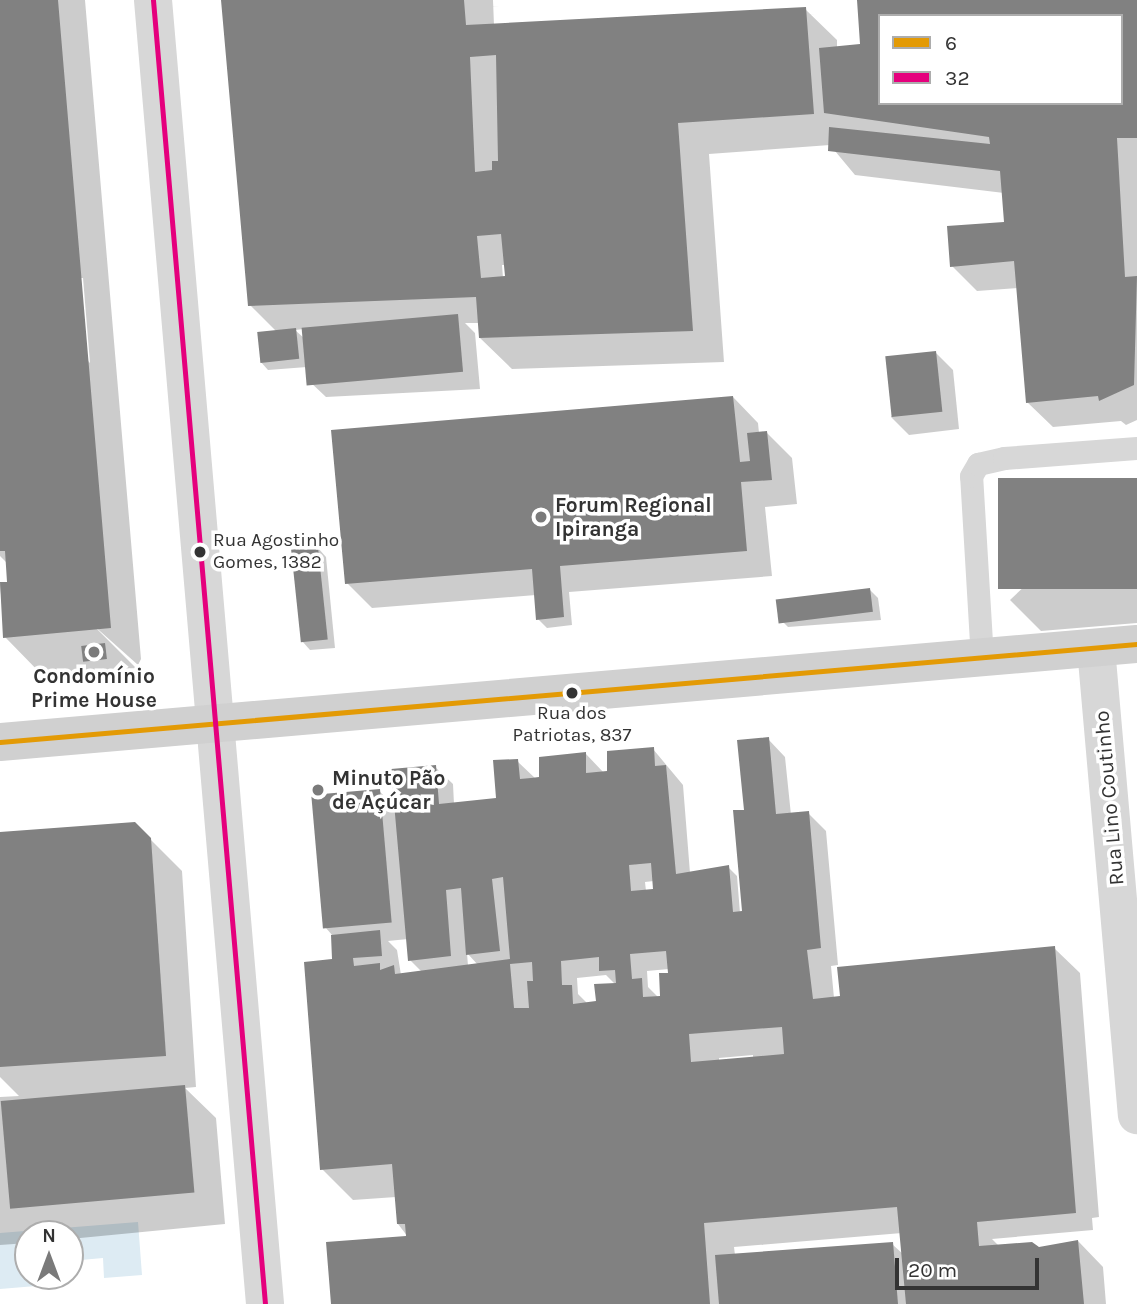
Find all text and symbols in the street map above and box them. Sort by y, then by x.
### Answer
legend [878,14,1123,105]
text: 6 [945,31,957,55]
text: 32 [945,66,970,90]
place label: Forum Regional Ipiranga [555,492,712,542]
marker: Forum Regional Ipiranga [533,509,549,525]
place label: Rua Agostinho Gomes, 1382 [213,530,339,574]
marker: Rua Agostinho Gomes, 1382 [193,545,207,559]
marker: Condomínio Prime House [86,644,102,660]
place label: Condomínio Prime House [31,663,157,713]
marker: Rua dos Patriotas, 837 [565,686,579,700]
place label: Rua dos Patriotas, 837 [513,703,631,747]
street label: Rua Lino Coutinho [1089,710,1129,886]
place label: Minuto Pão de Açúcar [332,765,445,815]
marker: Minuto Pão de Açúcar [310,782,326,798]
north arrow [14,1220,84,1290]
text: N [42,1225,56,1247]
scale bar [899,1244,1042,1288]
text: 20 m [908,1258,957,1282]

